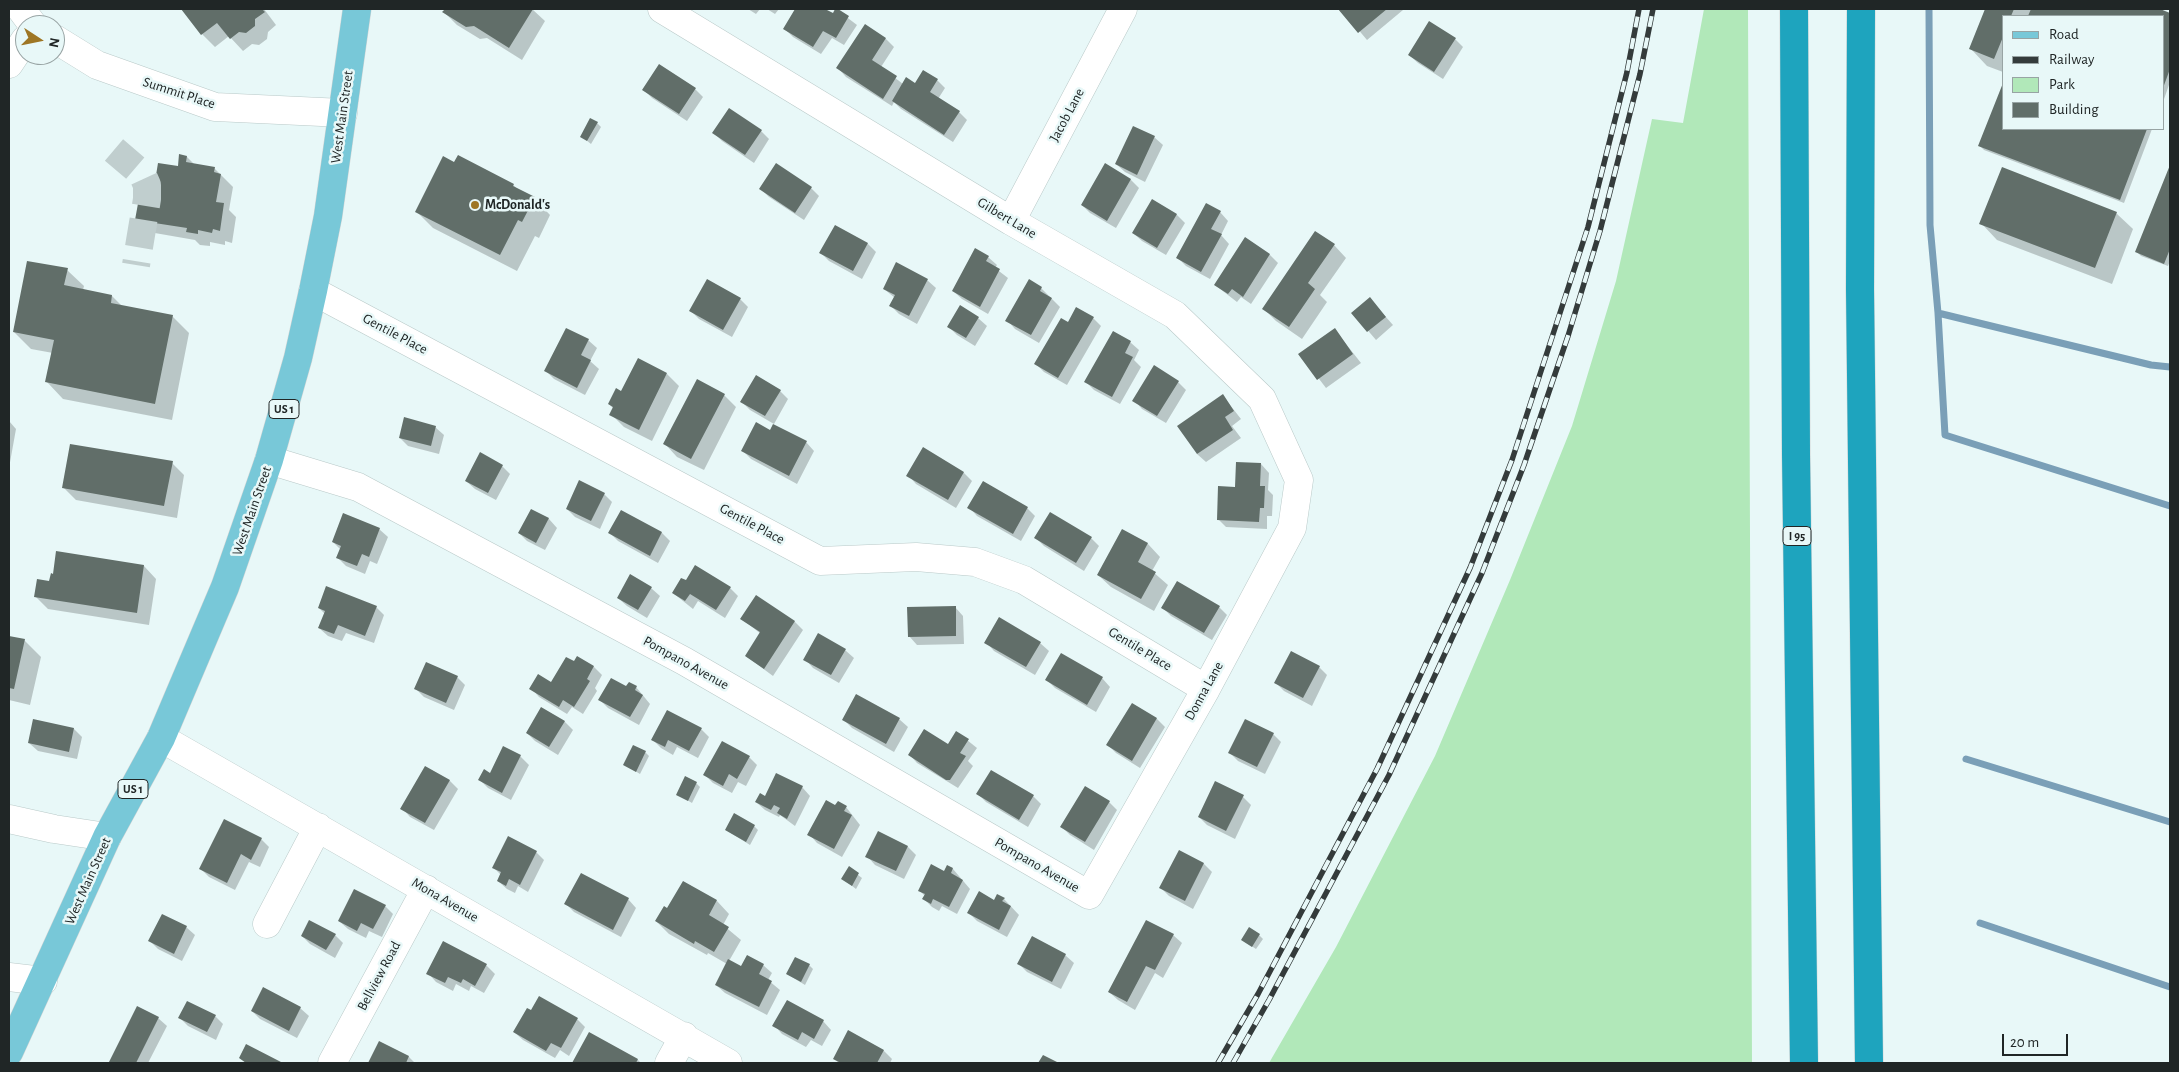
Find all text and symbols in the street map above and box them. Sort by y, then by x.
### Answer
north arrow [15,15,65,65]
legend [2002,15,2164,130]
text: Road [2049,27,2079,42]
text: N [46,37,62,49]
text: Railway [2049,52,2094,67]
street label: West Main Street [327,70,357,164]
street label: Summit Place [141,73,217,113]
text: Park [2049,77,2075,92]
street label: Jacob Lane [1046,85,1088,145]
text: Building [2049,102,2099,117]
street label: Gilbert Lane [974,194,1040,242]
place label: McDonald's [485,197,550,213]
marker: McDonald's [469,199,481,211]
street label: Gentile Place [360,310,430,358]
road number: US 1 [269,399,299,418]
street label: West Main Street [229,464,275,558]
street label: Gentile Place [717,500,787,548]
road number: I 95 [1783,526,1811,546]
street label: Gentile Place [1105,624,1175,674]
street label: Pompano Avenue [640,633,732,693]
street label: Donna Lane [1181,659,1227,723]
road number: US 1 [118,780,148,799]
street label: Pompano Avenue [992,834,1082,896]
street label: West Main Street [61,835,115,927]
street label: Mona Avenue [409,874,481,926]
street label: Bellview Road [354,938,404,1014]
scale bar [2004,1024,2070,1056]
text: 20 m [2010,1035,2039,1050]

